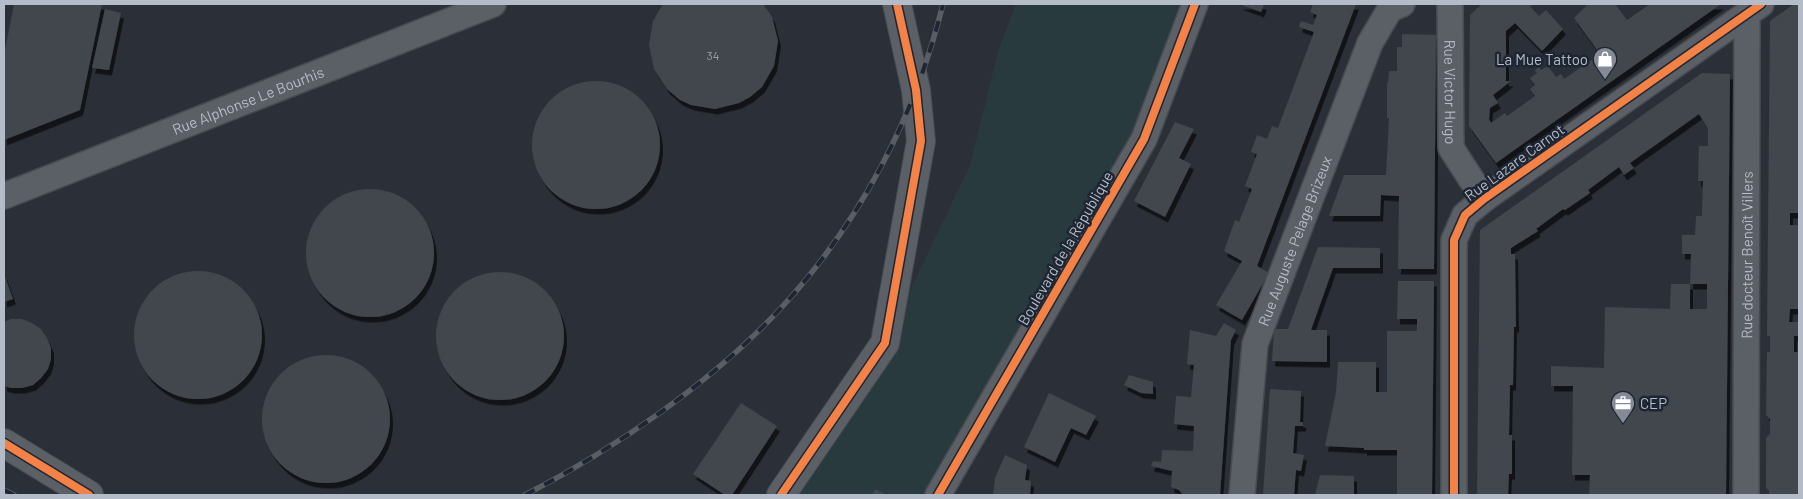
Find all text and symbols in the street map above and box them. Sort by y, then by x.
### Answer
street label: Rue Victor Hugo [1441,40,1460,144]
shop icon: La Mue Tattoo [1592,46,1618,80]
house number: 34 [707,48,719,62]
place label: La Mue Tattoo [1496,50,1588,68]
street label: Rue Alphonse Le Bourhis [169,62,326,138]
street label: Rue Lazare Carnot [1461,120,1567,204]
street label: Rue Auguste Pelage Brizeux [1254,153,1335,328]
street label: Boulevard de la République [1014,168,1116,328]
street label: Rue docteur Benoît Villers [1737,171,1756,339]
office icon: CEP [1610,390,1636,424]
place label: CEP [1640,394,1667,412]

